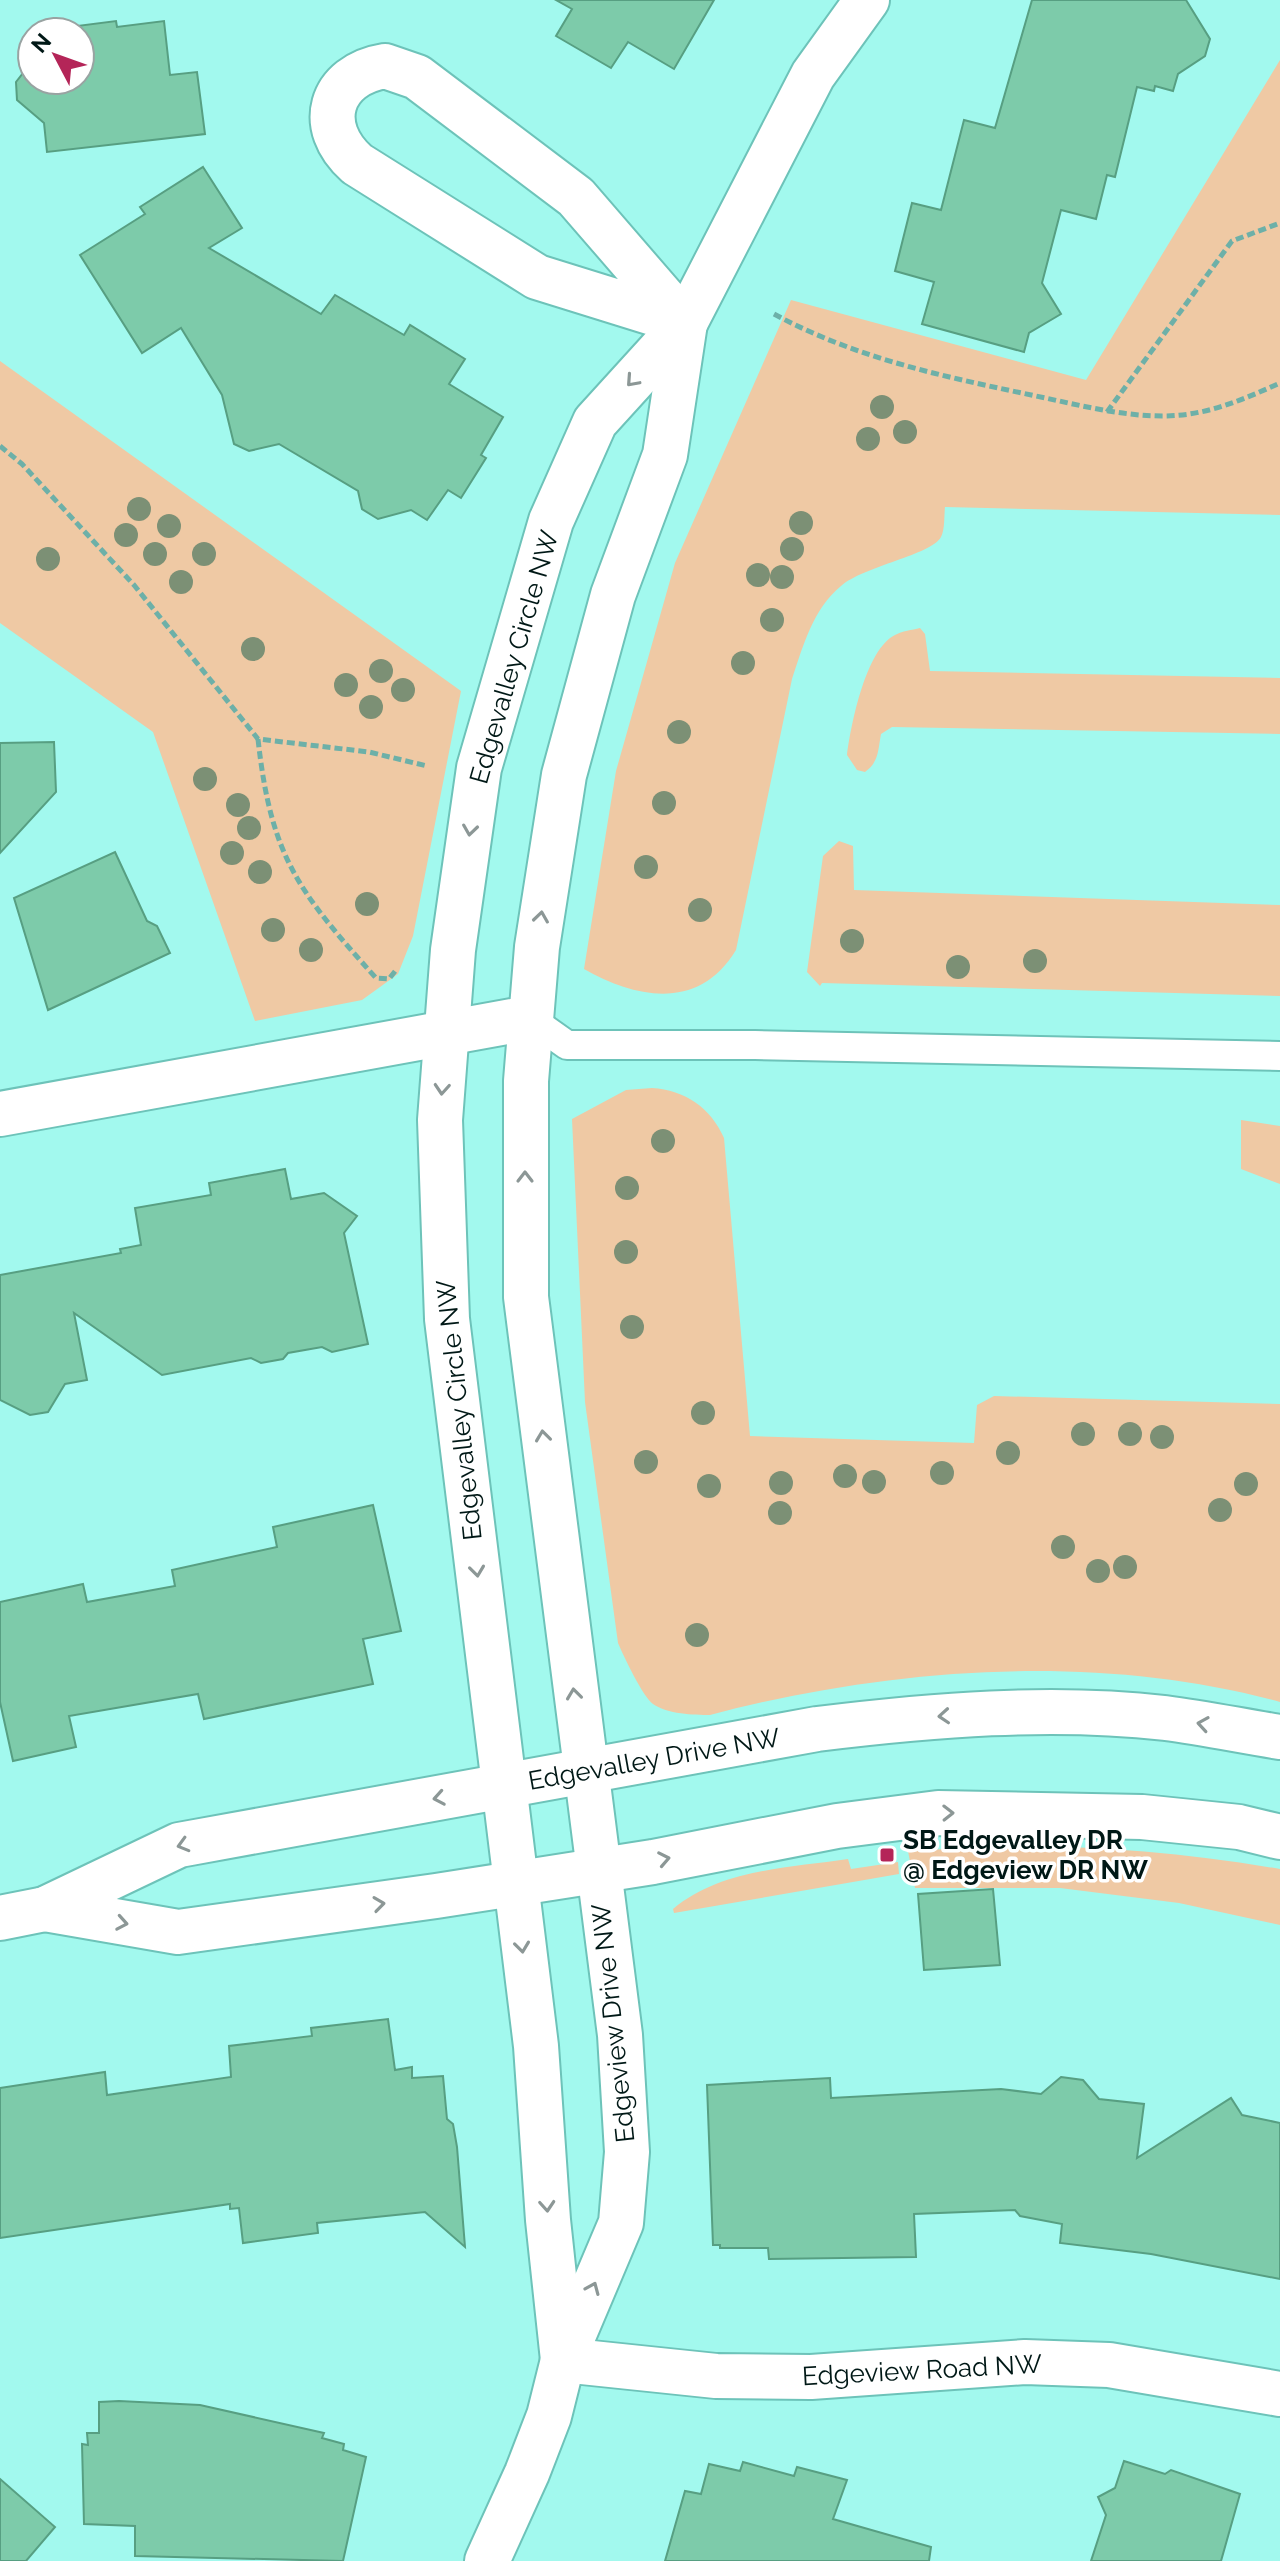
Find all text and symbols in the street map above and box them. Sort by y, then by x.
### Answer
north arrow [16,16,96,96]
text: N [26,28,56,58]
one-way arrow [628,371,642,386]
street label: Edgevalley Circle NW [463,527,565,787]
one-way arrow [462,823,479,837]
one-way arrow [532,911,549,924]
one-way arrow [434,1082,451,1095]
one-way arrow [516,1170,533,1183]
street label: Edgevalley Circle NW [430,1278,488,1542]
one-way arrow [535,1429,552,1442]
one-way arrow [468,1564,485,1577]
one-way arrow [566,1687,583,1700]
one-way arrow [937,1708,950,1725]
one-way arrow [1196,1717,1210,1734]
street label: Edgevalley Drive NW [526,1722,782,1796]
one-way arrow [432,1789,445,1806]
one-way arrow [942,1805,955,1822]
place label: SB Edgevalley DR @ Edgeview DR NW [903,1825,1148,1885]
one-way arrow [177,1836,191,1853]
marker: SB Edgevalley DR @ Edgeview DR NW [878,1846,896,1864]
one-way arrow [657,1852,670,1869]
one-way arrow [372,1896,386,1913]
street label: Edgeview Drive NW [586,1902,640,2144]
one-way arrow [115,1913,129,1930]
one-way arrow [514,1941,531,1954]
one-way arrow [538,2200,555,2213]
one-way arrow [584,2282,600,2296]
street label: Edgeview Road NW [801,2349,1043,2391]

